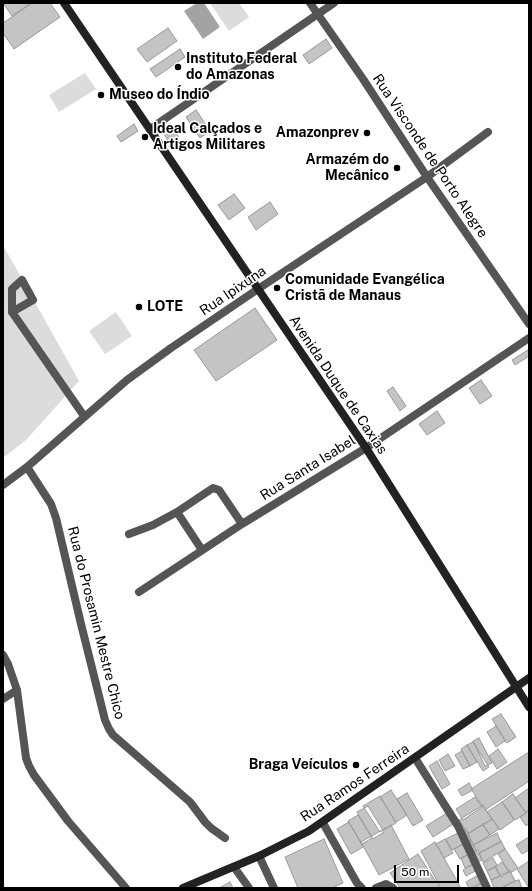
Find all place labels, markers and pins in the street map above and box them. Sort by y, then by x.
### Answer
place label: Instituto Federal do Amazonas [186,51,297,84]
marker: Instituto Federal do Amazonas [173,62,183,72]
place label: Museo do Índio [109,87,210,103]
marker: Museo do Índio [96,90,106,100]
place label: Ideal Calçados e Artigos Militares [153,121,265,154]
place label: Amazonprev [276,125,359,141]
marker: Amazonprev [362,128,372,138]
marker: Ideal Calçados e Artigos Militares [140,132,150,142]
place label: Armazém do Mecânico [305,152,389,184]
marker: Armazém do Mecânico [392,163,402,173]
place label: Comunidade Evangélica Cristã de Manaus [285,272,445,304]
marker: Comunidade Evangélica Cristã de Manaus [272,283,282,293]
place label: LOTE [147,299,183,315]
marker: LOTE [134,302,144,312]
place label: Braga Veículos [249,757,348,773]
marker: Braga Veículos [351,760,361,770]

